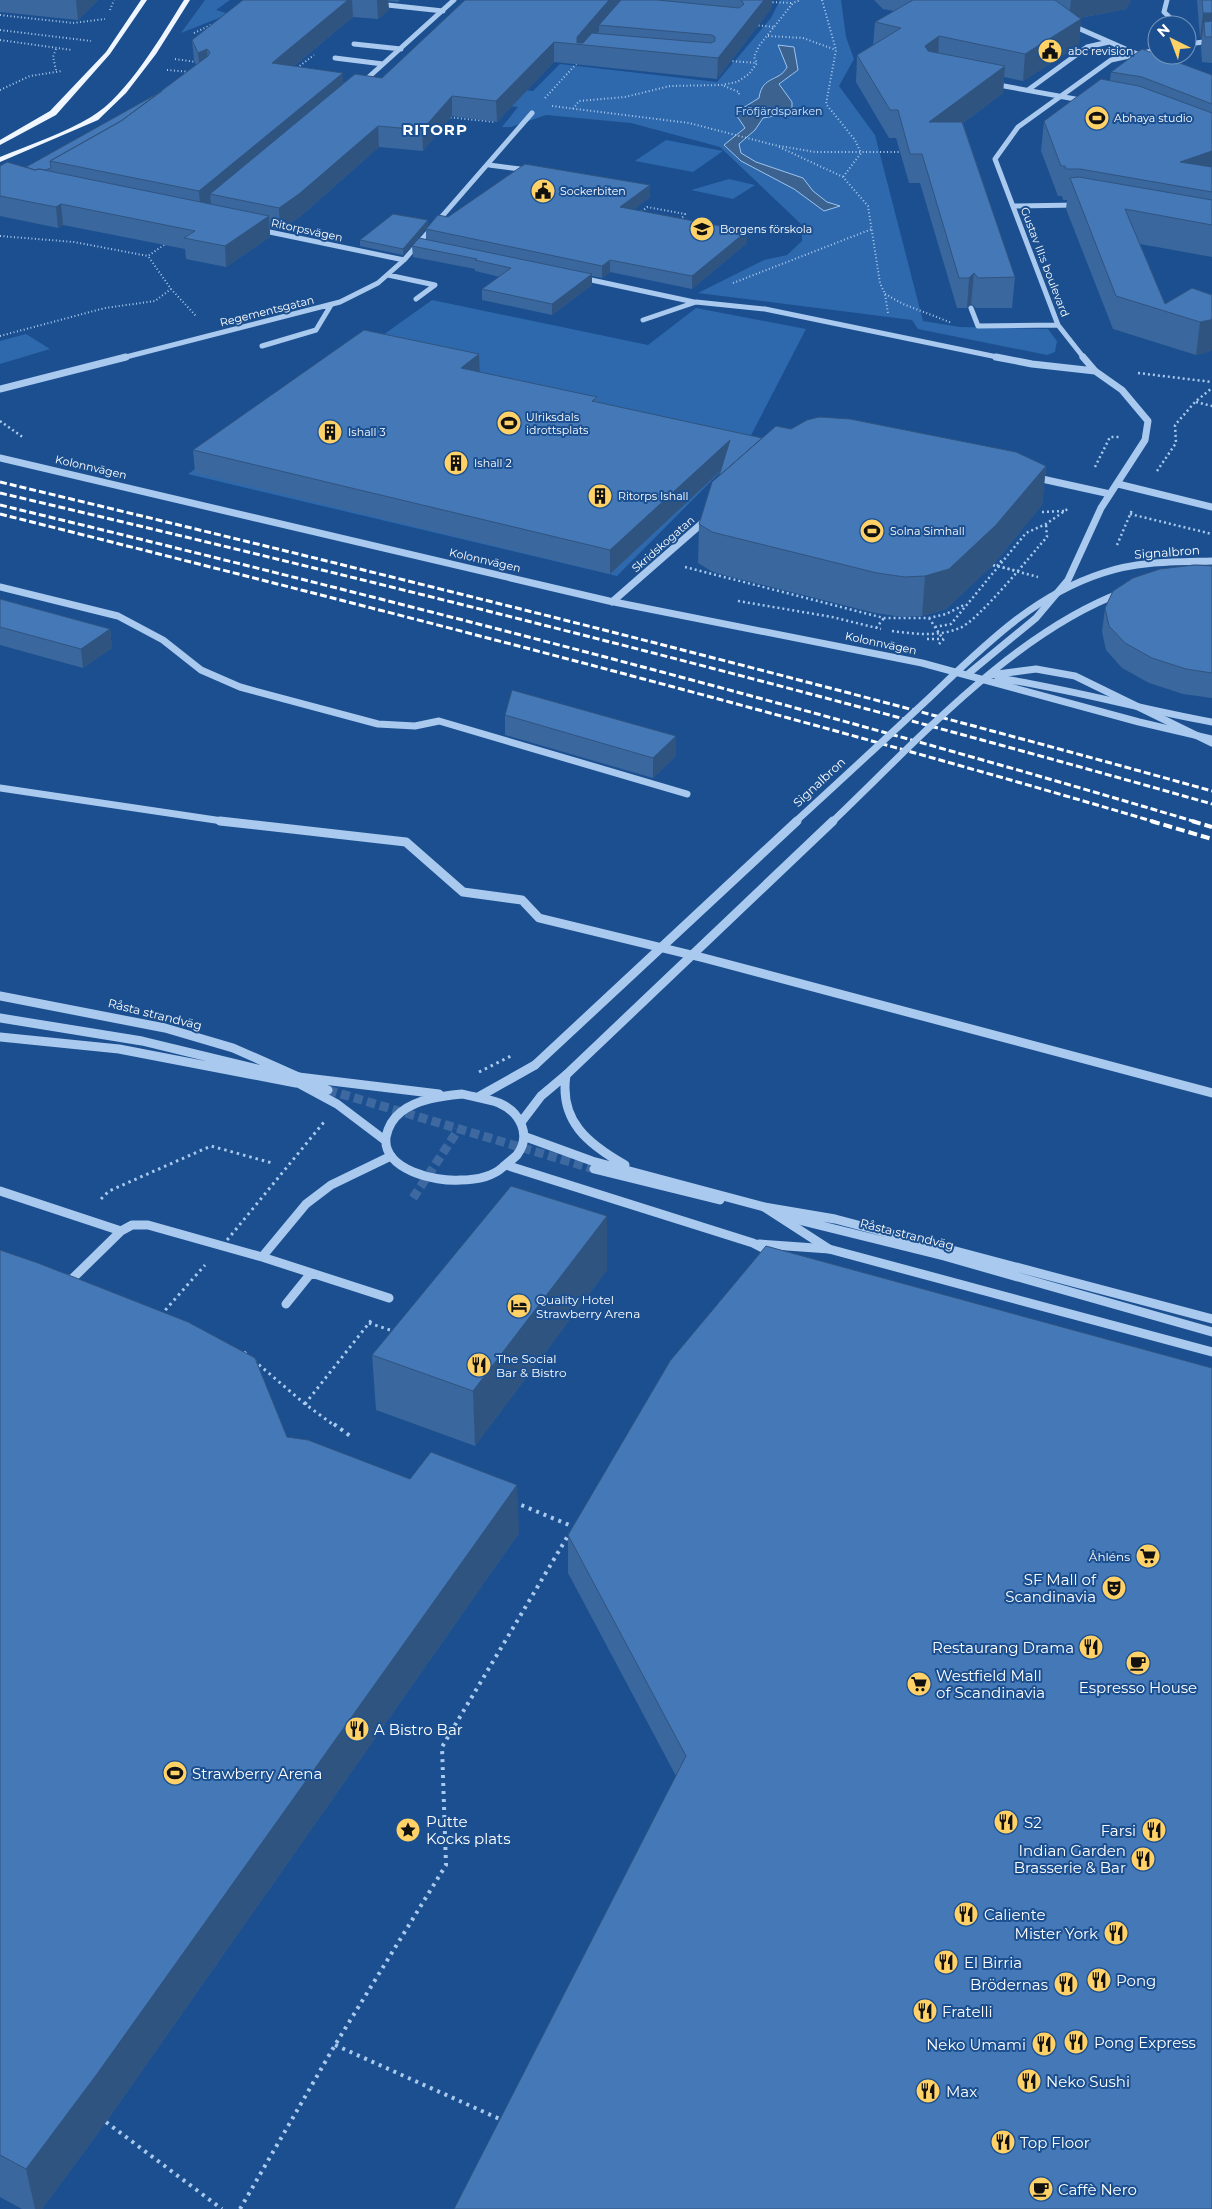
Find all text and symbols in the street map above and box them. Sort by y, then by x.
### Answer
north arrow [1147,15,1197,65]
text: N [1153,20,1174,41]
public building icon: abc revision [1037,38,1063,64]
place label: abc revision [1068,44,1133,58]
park label: Fröfjärdsparken [735,104,823,118]
sports icon: Abhaya studio [1084,105,1110,131]
place label: Abhaya studio [1114,111,1193,125]
district label: RITORP [402,120,468,139]
public building icon: Sockerbiten [530,178,556,204]
place label: Sockerbiten [560,184,626,198]
street label: Gustav III:s boulevard [1018,205,1072,319]
street label: Ritorpsvägen [270,216,344,244]
school or university icon: Borgens förskola [689,216,715,242]
place label: Borgens förskola [720,222,812,236]
street label: Regementsgatan [218,293,316,329]
sports icon: Ulriksdals idrottsplats [496,410,522,436]
place label: Ulriksdals idrottsplats [526,410,589,437]
building icon: Ishall 3 [317,419,343,445]
place label: Ishall 3 [348,425,386,439]
building icon: Ishall 2 [443,450,469,476]
street label: Kolonnvägen [54,452,128,482]
place label: Ishall 2 [474,456,512,470]
building icon: Ritorps Ishall [587,483,613,509]
place label: Ritorps Ishall [618,489,689,503]
street label: Skridskogatan [629,513,697,575]
sports icon: Solna Simhall [859,518,885,544]
place label: Solna Simhall [890,524,965,538]
street label: Signalbron [1134,542,1200,562]
street label: Kolonnvägen [448,545,522,575]
street label: Kolonnvägen [844,629,918,657]
street label: Signalbron [790,754,848,810]
street label: Råsta strandväg [106,995,204,1033]
street label: Råsta strandväg [858,1215,956,1253]
place label: Quality Hotel Strawberry Arena [536,1292,640,1321]
hotel icon: Quality Hotel Strawberry Arena [506,1293,532,1319]
place label: The Social Bar & Bistro [496,1351,566,1380]
restaurant icon: The Social Bar & Bistro [466,1352,492,1378]
supermarket icon: Åhléns [1135,1543,1161,1569]
place label: Åhléns [1089,1549,1130,1564]
place label: SF Mall of Scandinavia [1005,1570,1097,1606]
theatre icon: SF Mall of Scandinavia [1101,1575,1127,1601]
restaurant icon: Restaurang Drama [1078,1634,1104,1660]
place label: Restaurang Drama [932,1638,1074,1657]
cafe icon: Espresso House [1125,1650,1151,1676]
place label: Westfield Mall of Scandinavia [936,1666,1045,1702]
supermarket icon: Westfield Mall of Scandinavia [906,1671,932,1697]
place label: Espresso House [1079,1678,1197,1697]
restaurant icon: A Bistro Bar [344,1716,370,1742]
place label: A Bistro Bar [374,1720,463,1739]
sports icon: Strawberry Arena [162,1760,188,1786]
place label: Strawberry Arena [192,1764,322,1783]
restaurant icon: S2 [993,1809,1019,1835]
place label: Putte Kocks plats [426,1812,511,1848]
place label: S2 [1024,1813,1042,1832]
place icon: Putte Kocks plats [395,1817,421,1843]
restaurant icon: Farsi [1141,1817,1167,1843]
place label: Farsi [1101,1821,1136,1840]
place label: Indian Garden Brasserie & Bar [1014,1841,1126,1877]
restaurant icon: Indian Garden Brasserie & Bar [1130,1846,1156,1872]
restaurant icon: Caliente [953,1901,979,1927]
place label: Caliente [984,1905,1046,1924]
restaurant icon: Mister York [1103,1920,1129,1946]
place label: Mister York [1015,1924,1098,1943]
restaurant icon: El Birria [933,1949,959,1975]
place label: El Birria [964,1953,1022,1972]
restaurant icon: Pong [1086,1967,1112,1993]
restaurant icon: Brödernas [1053,1971,1079,1997]
place label: Pong [1116,1971,1156,1990]
place label: Brödernas [970,1975,1048,1994]
restaurant icon: Fratelli [912,1998,938,2024]
place label: Fratelli [942,2002,993,2021]
restaurant icon: Pong Express [1063,2029,1089,2055]
restaurant icon: Neko Umami [1031,2031,1057,2057]
place label: Pong Express [1094,2033,1196,2052]
place label: Neko Umami [926,2035,1026,2054]
restaurant icon: Neko Sushi [1016,2068,1042,2094]
place label: Neko Sushi [1046,2072,1130,2091]
restaurant icon: Max [915,2078,941,2104]
place label: Max [946,2082,977,2101]
restaurant icon: Top Floor [990,2129,1016,2155]
place label: Top Floor [1020,2133,1090,2152]
cafe icon: Caffè Nero [1028,2176,1054,2202]
place label: Caffè Nero [1058,2180,1137,2199]

